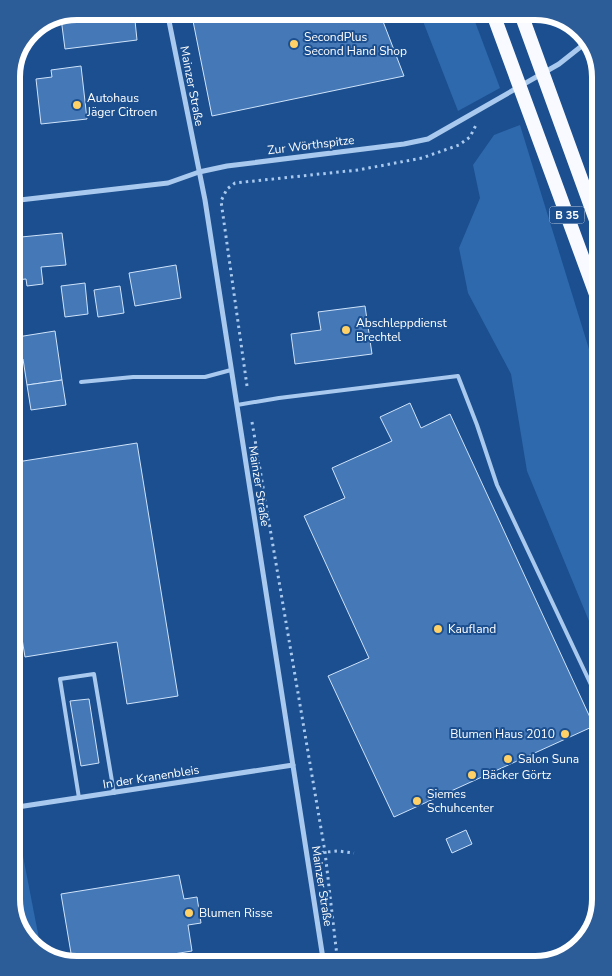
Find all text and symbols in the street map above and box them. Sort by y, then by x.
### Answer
place label: SecondPlus Second Hand Shop [304,29,407,59]
marker: SecondPlus Second Hand Shop [288,38,300,50]
street label: Mainzer Straße [176,45,208,127]
place label: Autohaus Jäger Citroen [86,90,157,120]
marker: Autohaus Jäger Citroen [71,99,83,111]
street label: Zur Wörthspitze [267,132,355,158]
road number: B 35 [550,206,584,224]
place label: Abschleppdienst Brechtel [356,315,447,345]
marker: Abschleppdienst Brechtel [340,324,352,336]
street label: Mainzer Straße [245,445,273,527]
place label: Kaufland [448,621,496,637]
marker: Kaufland [432,623,444,635]
place label: Blumen Haus 2010 [450,726,555,742]
marker: Blumen Haus 2010 [559,728,571,740]
place label: Salon Suna [518,751,579,767]
marker: Salon Suna [502,753,514,765]
street label: In der Kranenbleis [102,761,201,793]
place label: Bäcker Görtz [482,767,552,783]
marker: Bäcker Görtz [466,769,478,781]
place label: Siemes Schuhcenter [427,786,494,816]
marker: Siemes Schuhcenter [411,795,423,807]
street label: Mainzer Straße [308,845,336,927]
place label: Blumen Risse [199,905,273,921]
marker: Blumen Risse [183,907,195,919]

